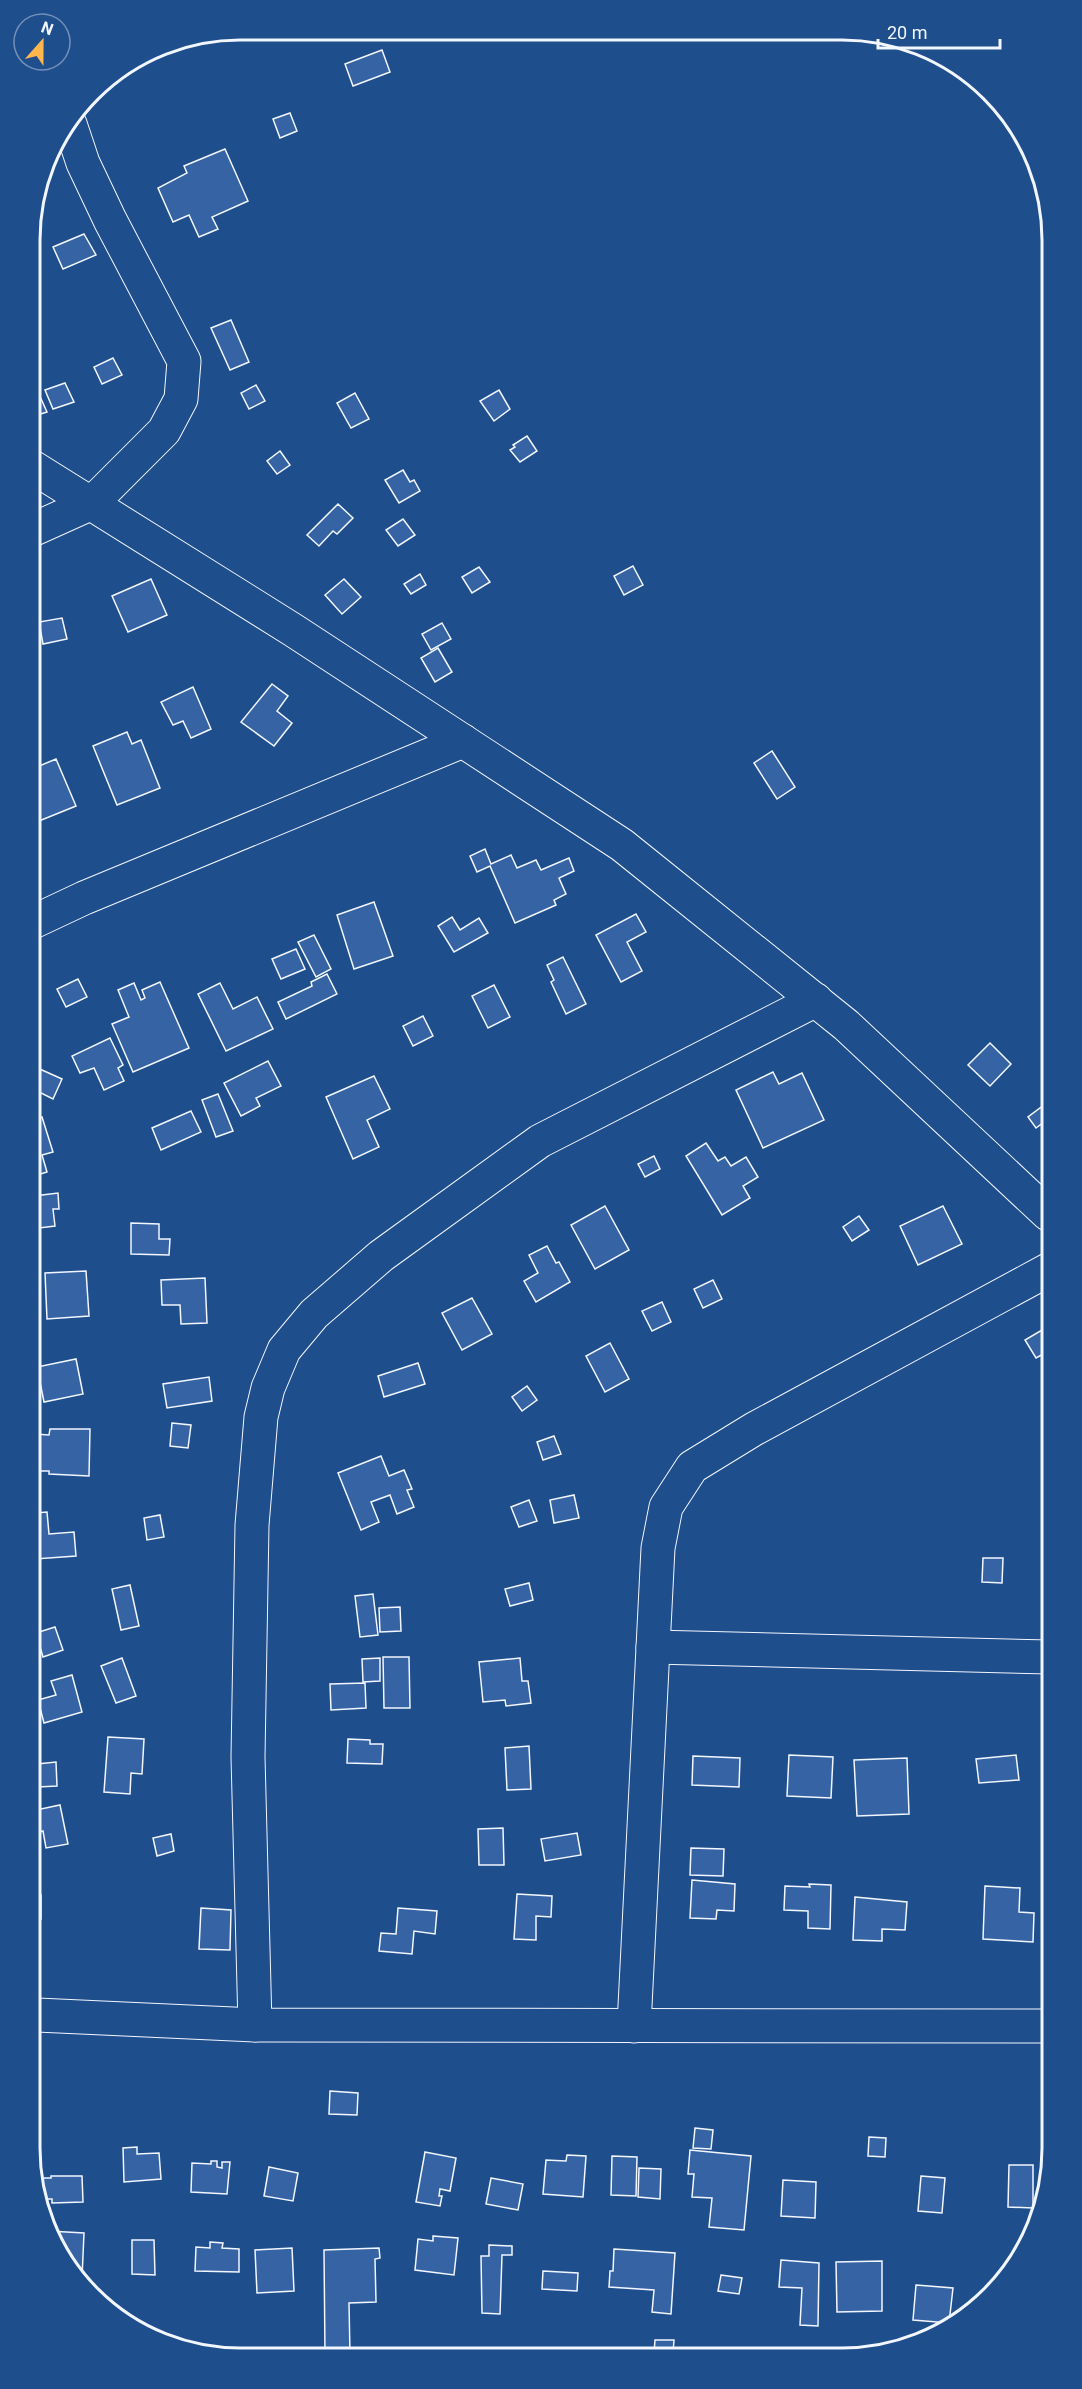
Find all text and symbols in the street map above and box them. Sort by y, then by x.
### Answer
north arrow [12,12,72,72]
scale bar [878,12,1000,50]
text: N [39,18,56,39]
text: 20 m [887,22,927,43]

